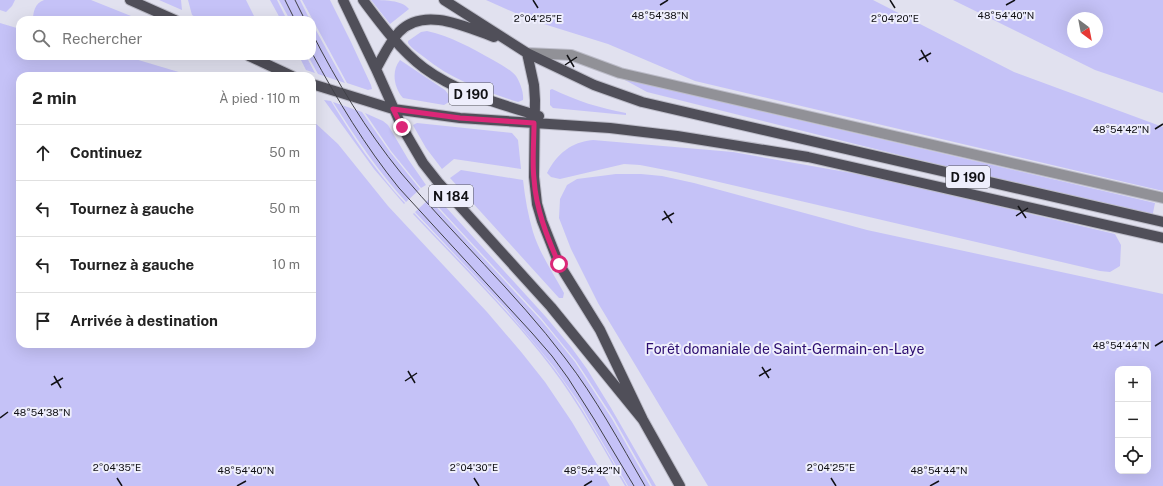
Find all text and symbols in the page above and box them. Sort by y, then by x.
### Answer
text: 48°54'38"N [631,9,689,21]
text: 48°54'40"N [978,9,1034,21]
text: 2°04'25"E [514,12,562,24]
text: 2°04'20"E [871,12,919,24]
north arrow [1067,12,1103,48]
search box [16,16,316,60]
icon: search [30,27,52,49]
text: Rechercher [62,30,142,47]
road number: D 190 [449,83,493,105]
text: 2 min [32,88,77,108]
text: À pied · 110 m [219,91,300,106]
route end [393,118,411,136]
text: 48°54'42"N [1093,123,1149,135]
icon: ahead [32,142,54,164]
text: Continuez [70,144,142,161]
text: 50 m [269,145,300,160]
road number: D 190 [946,166,990,188]
road number: N 184 [429,185,473,207]
icon: left [32,198,54,220]
text: Tournez à gauche [70,200,194,217]
text: 50 m [269,201,300,216]
icon: left [32,254,54,276]
route start [550,255,568,273]
text: Tournez à gauche [70,256,194,273]
text: 10 m [272,257,300,272]
icon: arrive [32,310,54,332]
text: Arrivée à destination [70,312,218,329]
text: 48°54'44"N [1093,339,1149,351]
park label: Forêt domaniale de Saint-Germain-en-Laye [646,341,924,357]
map controls [1115,366,1151,474]
button: + [1115,366,1151,402]
button: − [1115,402,1151,438]
text: 48°54'38"N [13,406,71,418]
button: locate [1115,438,1151,474]
text: 2°04'35"E [93,461,141,473]
text: 2°04'30"E [450,461,498,473]
text: 2°04'25"E [807,461,855,473]
text: 48°54'40"N [218,464,274,476]
text: 48°54'42"N [564,464,620,476]
text: 48°54'44"N [911,464,967,476]

